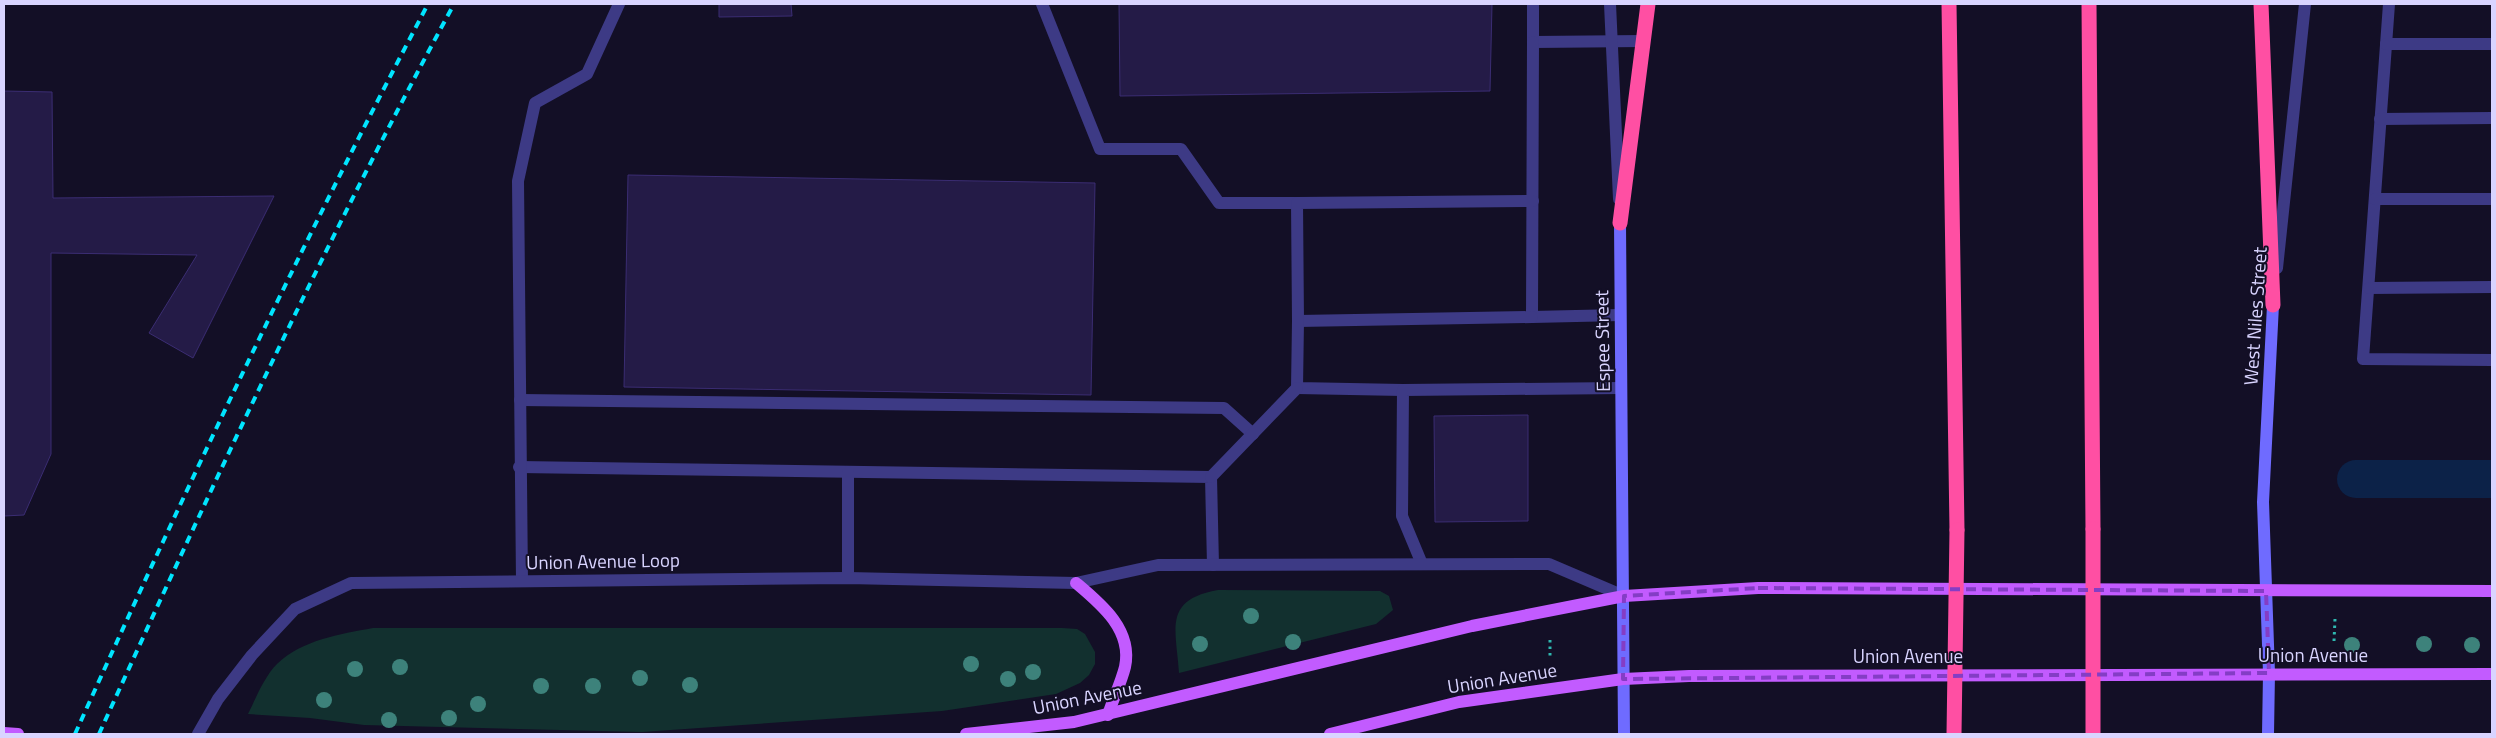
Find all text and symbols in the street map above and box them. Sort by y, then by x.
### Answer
street label: West Niles Street [2235,245,2274,386]
street label: Espee Street [1586,290,1617,392]
street label: Union Avenue Loop [526,545,680,576]
street label: Union Avenue [2258,640,2368,669]
street label: Union Avenue [1853,641,1963,670]
street label: Union Avenue [1445,655,1559,700]
street label: Union Avenue [1030,672,1144,721]

